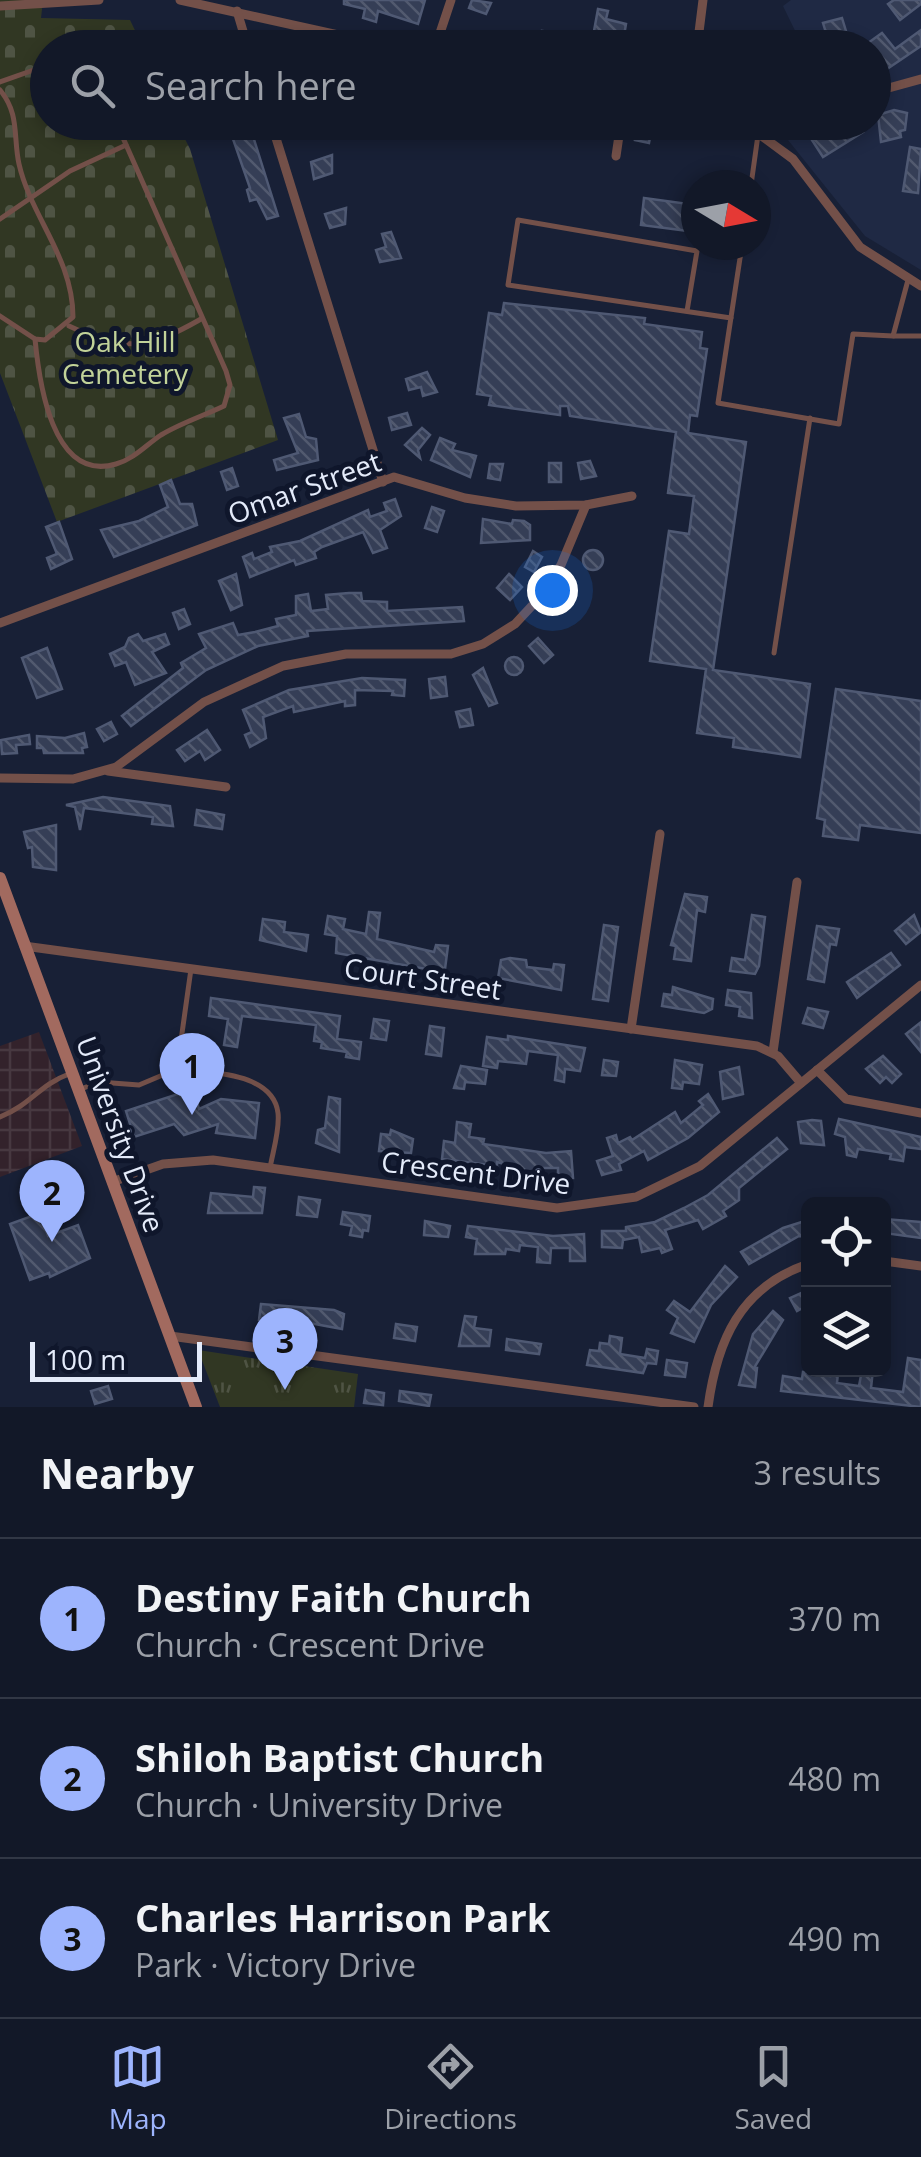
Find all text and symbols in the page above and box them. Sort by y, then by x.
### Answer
search box [30,30,891,140]
icon: search [65,58,120,113]
text: Search here [145,59,357,111]
north arrow [681,170,771,260]
park label: Oak Hill Cemetery [62,322,189,392]
street label: Omar Street [222,442,386,532]
your location [527,565,578,616]
street label: Court Street [342,948,504,1008]
street label: University Drive [68,1031,174,1237]
pin: 1 [160,1032,224,1115]
street label: Crescent Drive [379,1142,573,1202]
pin: 2 [20,1160,84,1242]
map controls [801,1197,891,1377]
button: locate [801,1197,891,1287]
button: layers [801,1287,891,1377]
pin: 3 [252,1308,318,1390]
scale bar [30,1337,202,1382]
text: 100 m [45,1340,126,1378]
text: Nearby [40,1444,194,1501]
text: 3 results [754,1451,881,1494]
text: Destiny Faith Church [135,1571,532,1623]
text: 1 [63,1597,82,1640]
text: 370 m [788,1597,881,1640]
text: Church · Crescent Drive [135,1623,485,1666]
text: Shiloh Baptist Church [135,1731,544,1783]
text: 2 [63,1757,82,1800]
text: 480 m [788,1757,881,1800]
text: Church · University Drive [135,1783,503,1826]
text: Charles Harrison Park [135,1891,550,1943]
text: 3 [63,1917,82,1960]
text: 490 m [788,1917,881,1960]
text: Park · Victory Drive [135,1943,416,1986]
tab: Map [109,2039,167,2137]
tab: Directions [384,2039,517,2137]
tab: Saved [734,2039,812,2137]

